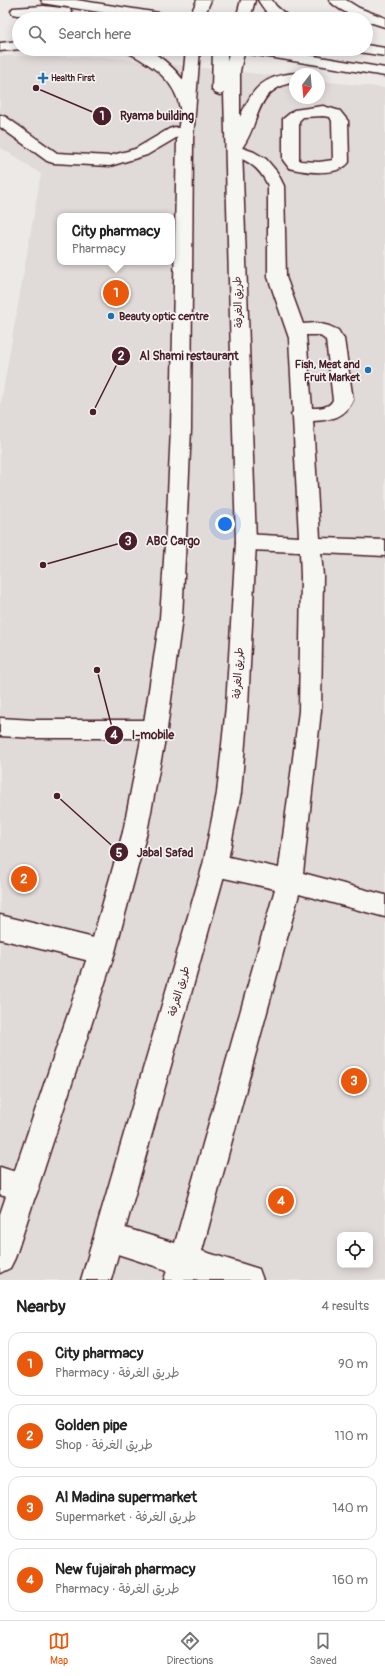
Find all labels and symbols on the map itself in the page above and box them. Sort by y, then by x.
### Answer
north arrow [289,68,325,104]
marker: Health First [38,73,48,83]
place label: Health First [51,73,95,84]
callout: Ryama building [92,104,202,128]
text: 1 [100,109,104,124]
text: Ryama building [120,109,194,124]
street label: طريق الغرفة [231,276,245,328]
pin: 1 [103,278,129,308]
place label: Beauty optic centre [119,310,209,323]
marker: Beauty optic centre [106,311,116,321]
callout: Al Shami restaurant [111,344,246,368]
text: 2 [118,349,125,364]
text: Al Shami restaurant [139,349,240,364]
place label: Fish, Meat and Fruit Market [295,358,361,384]
marker: Fish, Meat and Fruit Market [363,365,373,375]
your location [215,514,235,534]
callout: ABC Cargo [118,529,208,553]
text: 3 [125,534,132,549]
text: ABC Cargo [146,534,201,549]
street label: طريق الغرفة [230,647,246,699]
callout: I-mobile [104,723,183,747]
text: 4 [110,728,118,743]
text: I-mobile [132,728,175,743]
callout: Jabal Safad [109,840,202,864]
text: 5 [116,846,123,861]
text: Jabal Safad [137,846,193,861]
pin: 2 [11,864,37,894]
street label: طريق الغرفة [166,964,192,1018]
pin: 3 [341,1066,367,1096]
pin: 4 [268,1186,294,1216]

